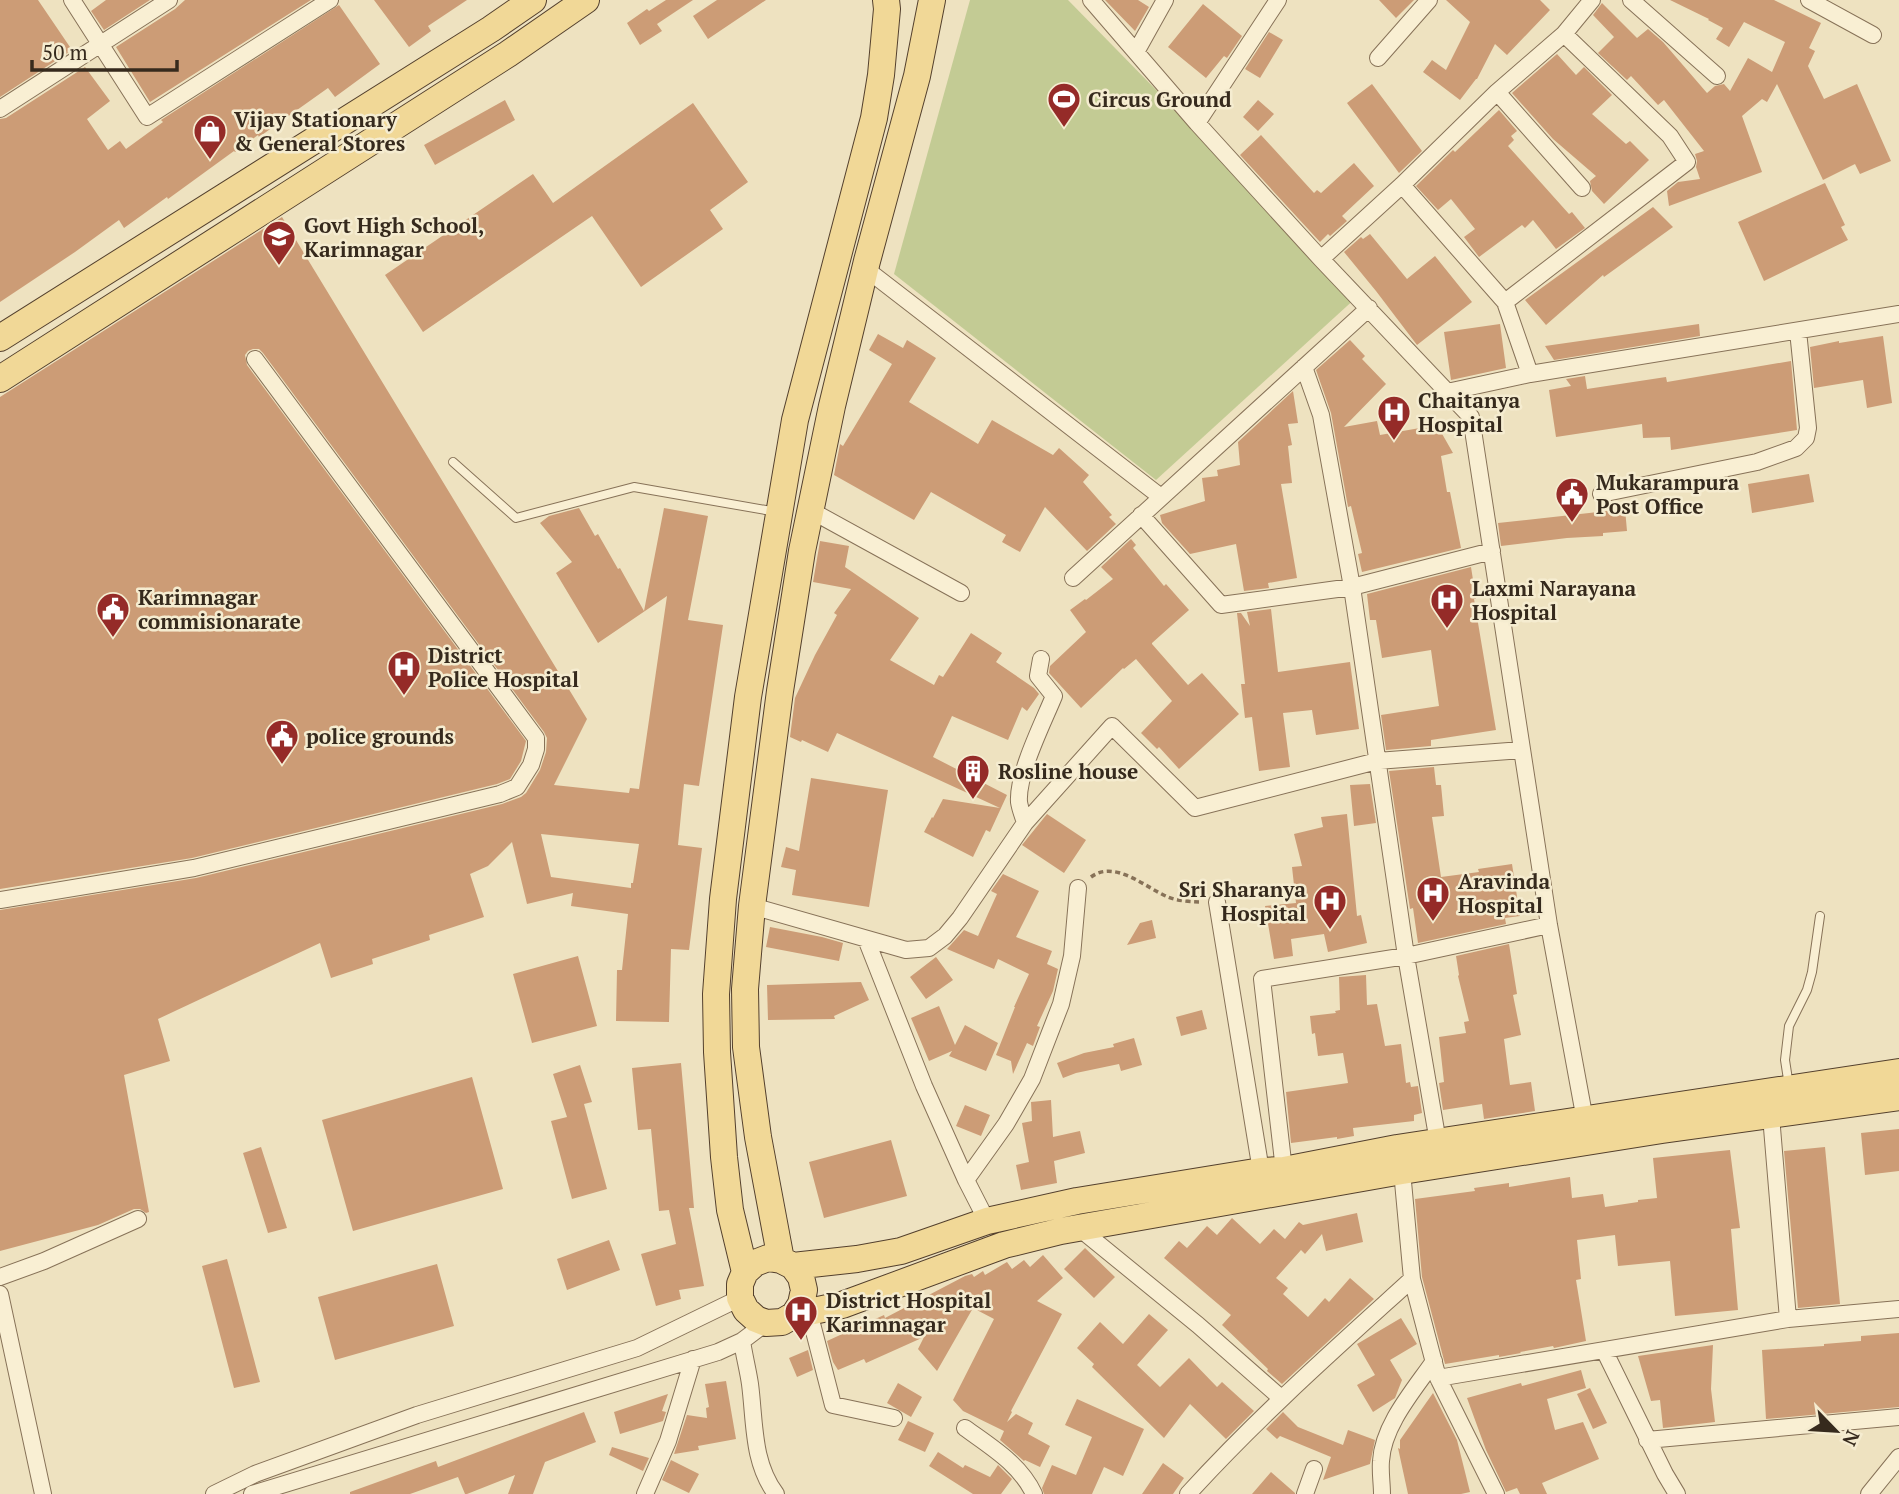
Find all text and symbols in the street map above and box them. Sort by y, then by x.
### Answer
scale bar [32,28,177,72]
text: 50 m [42,38,88,66]
sports icon: Circus Ground [1045,80,1083,129]
place label: Circus Ground [1088,85,1232,113]
place label: Vijay Stationary & General Stores [234,105,405,157]
shop icon: Vijay Stationary & General Stores [191,112,229,161]
place label: Govt High School, Karimnagar [304,211,484,263]
school or university icon: Govt High School, Karimnagar [260,218,298,267]
place label: Chaitanya Hospital [1418,386,1520,438]
hospital icon: Chaitanya Hospital [1375,393,1413,442]
place label: Mukarampura Post Office [1596,468,1740,520]
public building icon: Mukarampura Post Office [1553,475,1591,524]
place label: Laxmi Narayana Hospital [1472,574,1636,626]
hospital icon: Laxmi Narayana Hospital [1428,581,1466,630]
place label: Karimnagar commisionarate [138,583,301,635]
public building icon: Karimnagar commisionarate [94,590,132,639]
place label: District Police Hospital [428,641,579,693]
hospital icon: District Police Hospital [385,648,423,697]
public building icon: police grounds [263,717,301,766]
place label: police grounds [306,722,454,750]
building icon: Rosline house [954,752,992,801]
place label: Rosline house [998,757,1138,785]
place label: Aravinda Hospital [1458,867,1550,919]
hospital icon: Aravinda Hospital [1414,874,1452,923]
place label: Sri Sharanya Hospital [1179,875,1306,927]
hospital icon: Sri Sharanya Hospital [1311,882,1349,931]
place label: District Hospital Karimnagar [826,1286,991,1338]
hospital icon: District Hospital Karimnagar [782,1293,820,1342]
north arrow [1801,1396,1871,1466]
text: N [1837,1427,1866,1451]

